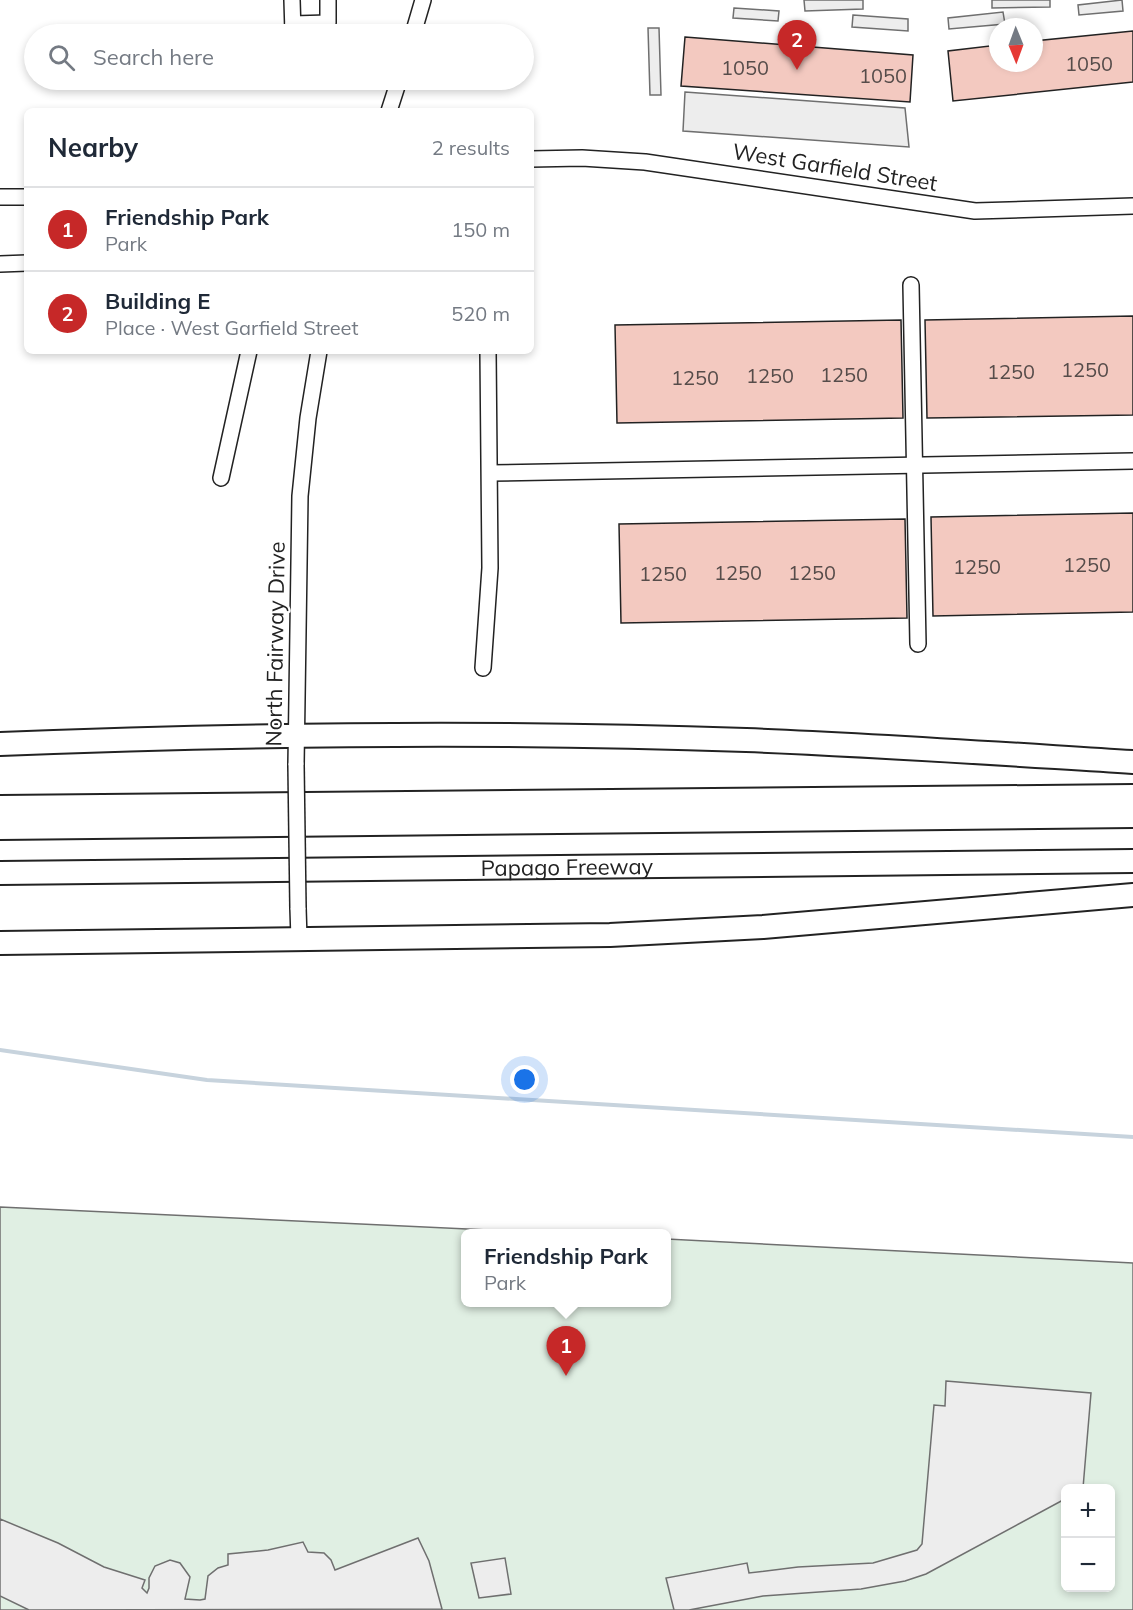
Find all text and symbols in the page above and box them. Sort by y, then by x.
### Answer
north arrow [989,18,1043,72]
pin: 2 [778,20,816,70]
search box [24,24,534,90]
icon: search [45,41,78,74]
text: Search here [93,43,214,71]
house number: 1050 [1065,51,1113,76]
house number: 1050 [721,55,769,80]
house number: 1050 [859,63,907,88]
text: Nearby [48,131,138,164]
text: 2 results [432,135,510,160]
street label: West Garfield Street [731,137,940,197]
text: Friendship Park [105,203,269,231]
text: 1 [62,217,74,242]
text: 150 m [451,217,510,242]
text: Park [105,231,147,256]
text: Building E [105,287,210,315]
text: 2 [62,301,74,326]
text: 520 m [451,301,510,326]
text: Place · West Garfield Street [105,315,358,340]
house number: 1250 [1061,357,1109,382]
house number: 1250 [987,359,1035,384]
house number: 1250 [820,362,868,387]
house number: 1250 [746,363,794,388]
house number: 1250 [671,365,719,390]
street label: North Fairway Drive [259,541,291,747]
house number: 1250 [1063,552,1111,577]
house number: 1250 [953,554,1001,579]
house number: 1250 [714,560,762,585]
house number: 1250 [788,560,836,585]
house number: 1250 [639,561,687,586]
street label: Papago Freeway [481,852,654,882]
your location [510,1065,539,1094]
popup [461,1229,671,1307]
text: Friendship Park [484,1242,648,1270]
text: Park [484,1270,526,1295]
pin: 1 [546,1326,586,1376]
map controls [1061,1484,1115,1592]
button: + [1061,1484,1115,1538]
button: − [1061,1538,1115,1592]

